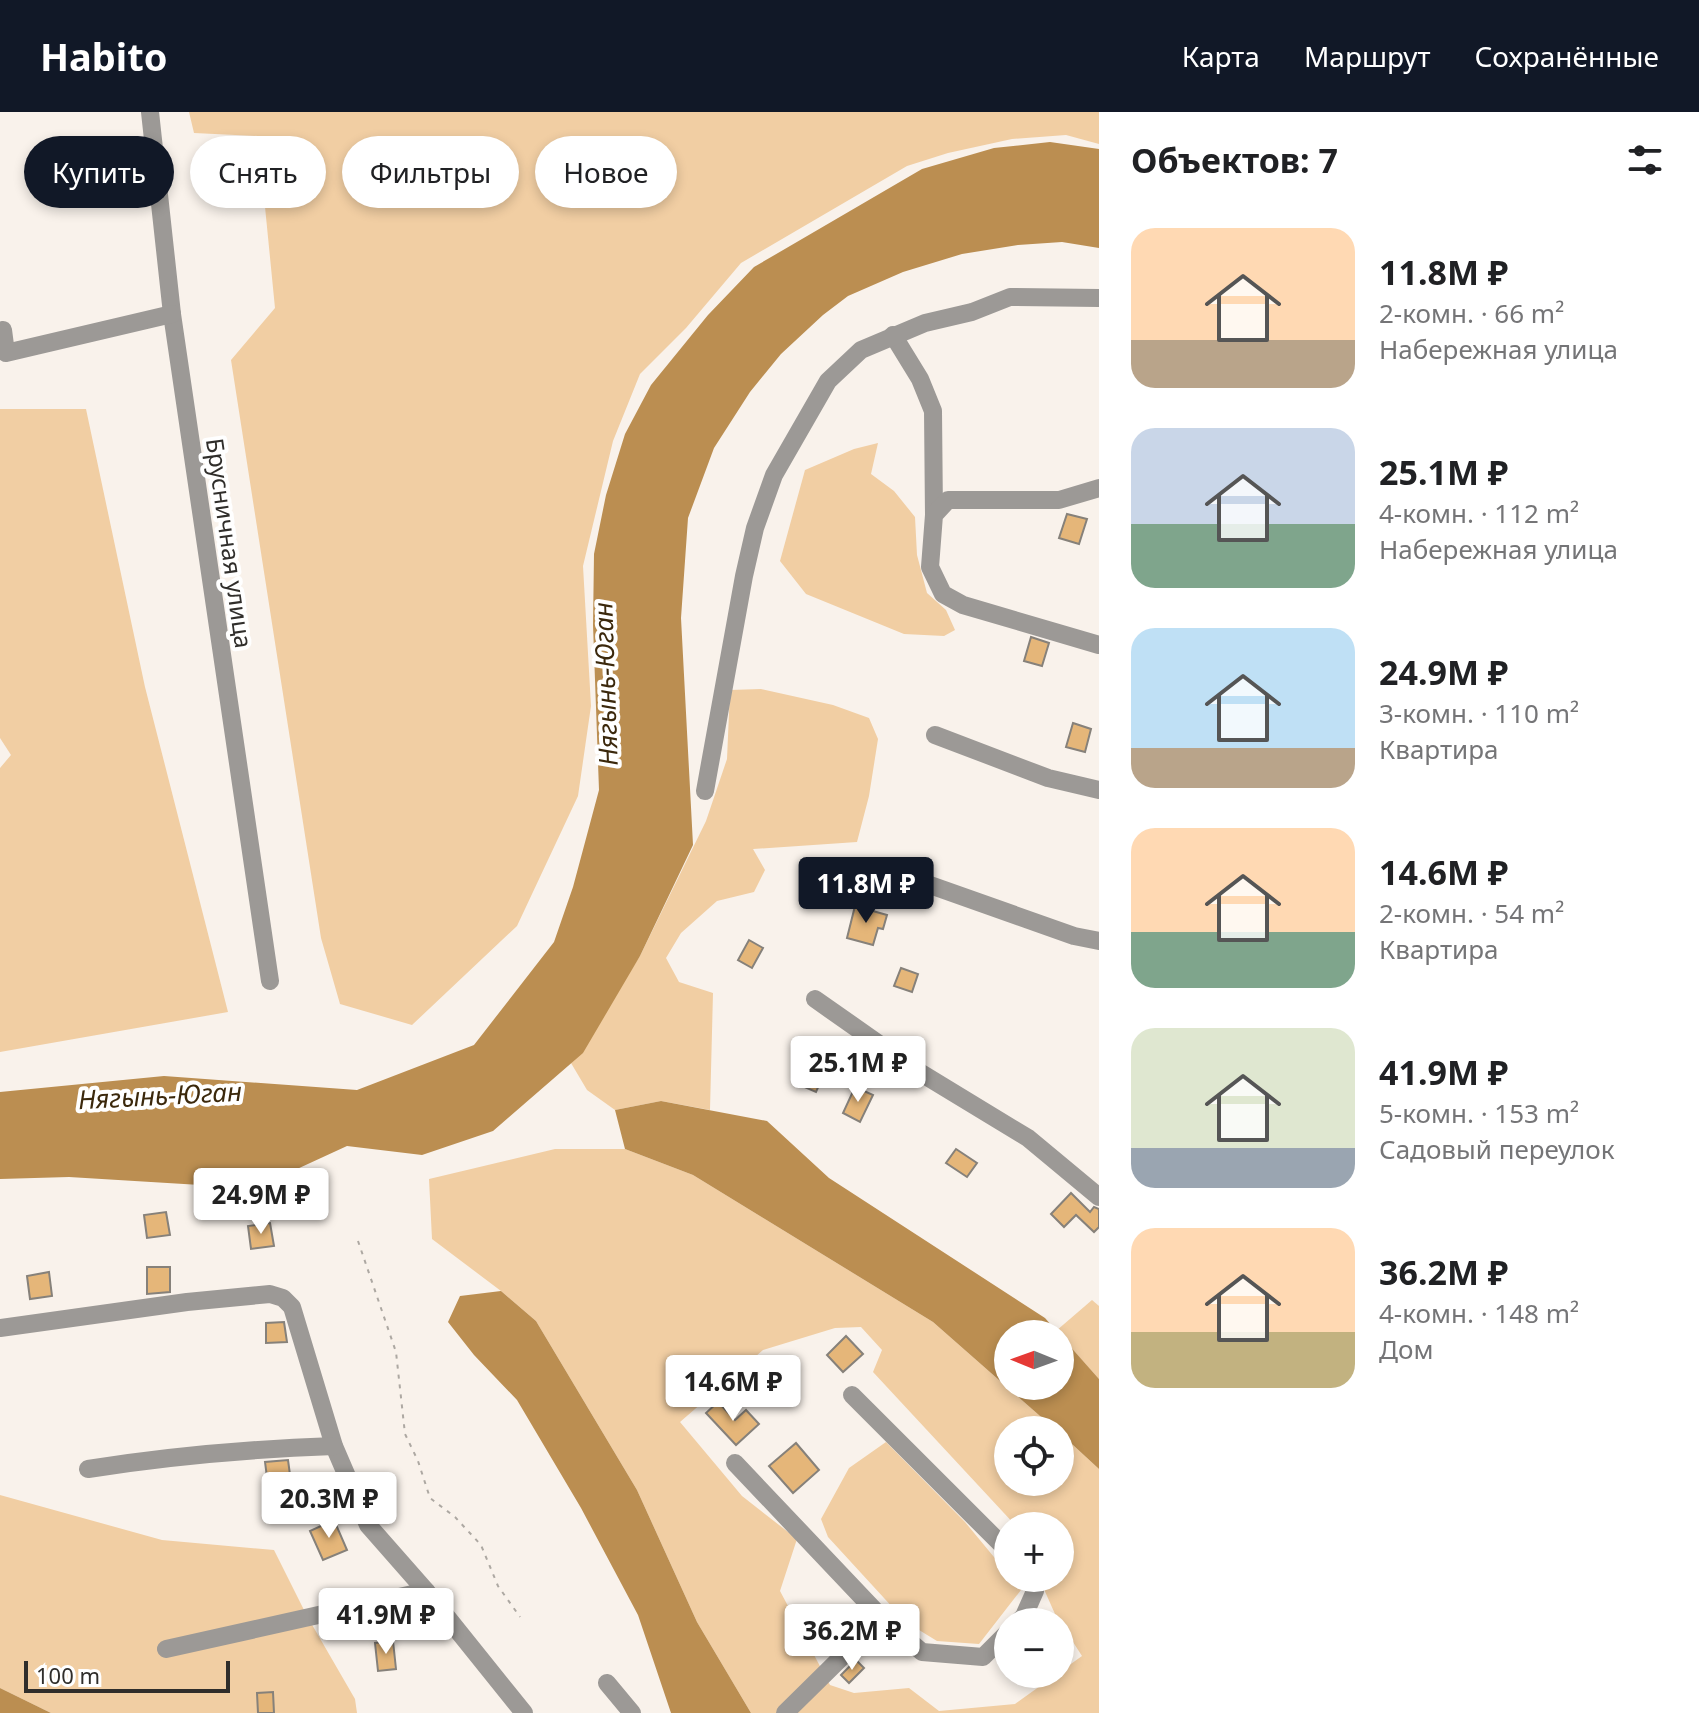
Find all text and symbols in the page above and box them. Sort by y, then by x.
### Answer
text: Habito [40,30,167,82]
text: Карта [1182,37,1260,75]
text: Маршрут [1304,37,1430,75]
text: Сохранённые [1474,37,1659,75]
chip: Купить [24,136,174,208]
chip: Снять [190,136,326,208]
chip: Фильтры [342,136,519,208]
chip: Новое [535,136,677,208]
text: Объектов: 7 [1131,137,1338,183]
icon: filters [1623,138,1667,182]
text: 11.8M ₽ [1379,249,1508,295]
icon: home [1195,260,1291,356]
text: 2-комн. · 66 m² [1379,295,1564,331]
text: Набережная улица [1379,331,1618,367]
street label: Брусничная улица [199,436,261,650]
text: 25.1M ₽ [1379,449,1508,495]
icon: home [1195,460,1291,556]
text: 4-комн. · 112 m² [1379,495,1579,531]
text: Набережная улица [1379,531,1618,567]
water label: Нягынь-Юган [584,601,626,766]
text: 24.9M ₽ [1379,649,1508,695]
icon: home [1195,660,1291,756]
text: 3-комн. · 110 m² [1379,695,1579,731]
text: Квартира [1379,731,1498,767]
text: 14.6M ₽ [1379,849,1508,895]
pin: 11.8M ₽ [792,857,940,925]
icon: home [1195,860,1291,956]
text: 11.8M ₽ [817,865,915,901]
text: 2-комн. · 54 m² [1379,895,1564,931]
text: Квартира [1379,931,1498,967]
pin: 25.1M ₽ [784,1036,932,1104]
text: 25.1M ₽ [809,1044,907,1080]
text: 41.9M ₽ [1379,1049,1508,1095]
icon: home [1195,1060,1291,1156]
water label: Нягынь-Юган [77,1073,243,1117]
text: 5-комн. · 153 m² [1379,1095,1579,1131]
text: Садовый переулок [1379,1131,1615,1167]
pin: 24.9M ₽ [187,1168,335,1236]
text: 24.9M ₽ [212,1176,310,1212]
text: 36.2M ₽ [1379,1249,1508,1295]
icon: home [1195,1260,1291,1356]
text: 4-комн. · 148 m² [1379,1295,1579,1331]
north arrow [994,1320,1074,1400]
map controls [994,1320,1074,1688]
text: Дом [1379,1331,1433,1367]
pin: 14.6M ₽ [659,1355,807,1423]
text: 14.6M ₽ [684,1363,782,1399]
button: locate [994,1416,1074,1496]
pin: 20.3M ₽ [255,1472,403,1540]
text: 20.3M ₽ [280,1480,378,1516]
button: + [994,1512,1074,1592]
pin: 41.9M ₽ [312,1588,460,1656]
text: 41.9M ₽ [337,1596,435,1632]
pin: 36.2M ₽ [778,1604,926,1672]
button: − [994,1608,1074,1688]
text: 36.2M ₽ [803,1612,901,1648]
scale bar [24,1657,230,1693]
text: 100 m [36,1660,100,1690]

